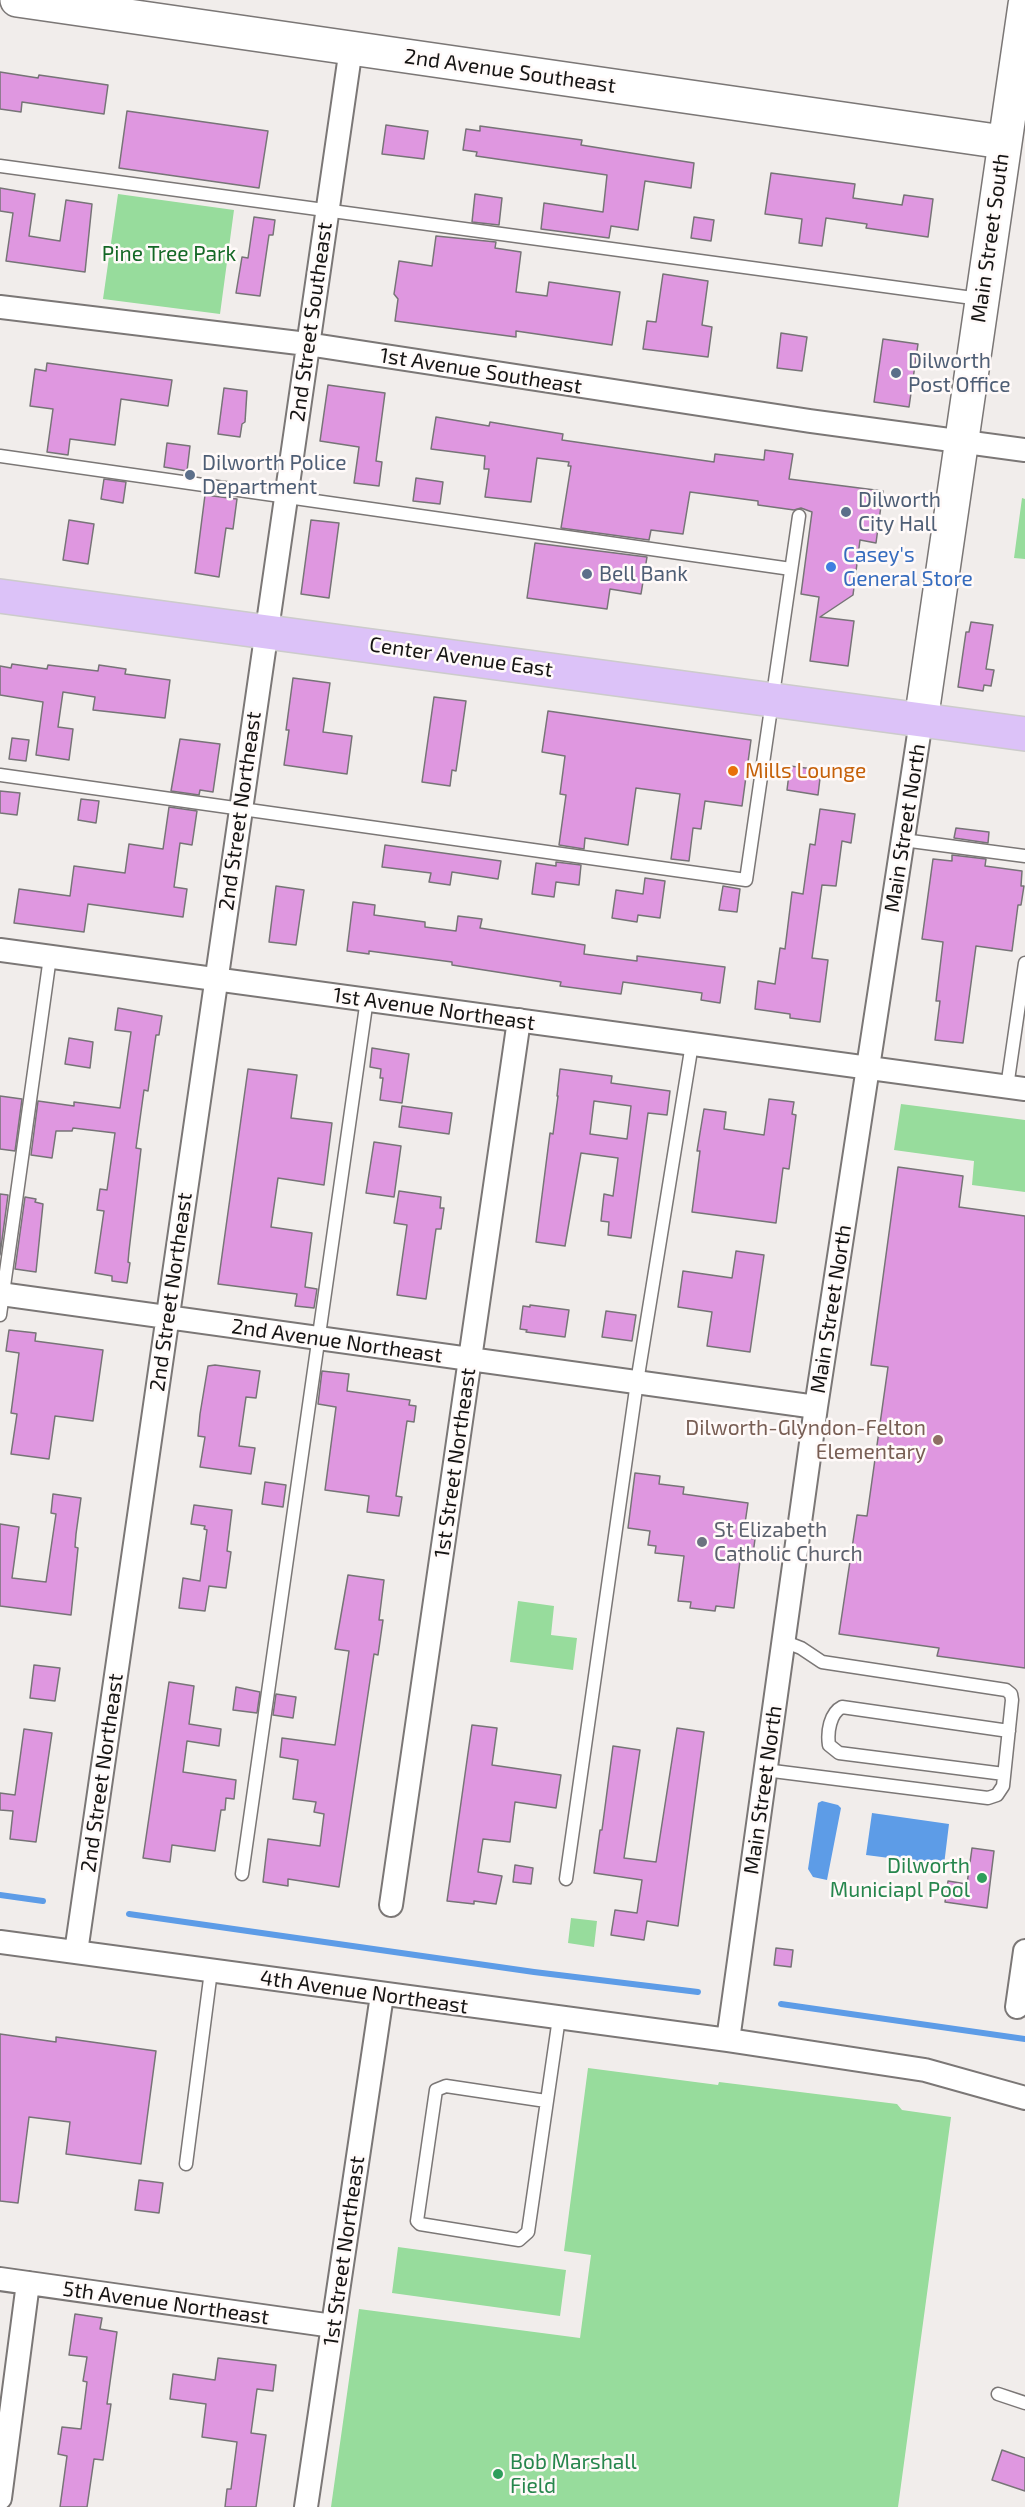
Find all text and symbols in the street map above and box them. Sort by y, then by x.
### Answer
street label: 2nd Avenue Southeast [403,44,617,98]
street label: Main Street South [966,152,1014,324]
street label: 2nd Street Southeast [285,221,337,423]
park label: Pine Tree Park [102,241,236,267]
street label: 1st Avenue Southeast [378,343,584,399]
place label: Dilworth Post Office [908,348,1010,398]
marker: Dilworth Post Office [889,366,903,380]
place label: Dilworth Police Department [202,450,347,500]
marker: Dilworth Police Department [183,468,197,482]
place label: Dilworth City Hall [858,487,941,537]
marker: Dilworth City Hall [839,505,853,519]
place label: Casey's General Store [843,542,973,592]
marker: Casey's General Store [824,560,838,574]
place label: Bell Bank [599,561,688,587]
marker: Bell Bank [580,567,594,581]
street label: Center Avenue East [368,632,554,682]
street label: 2nd Street Northeast [214,710,266,912]
street label: Main Street North [879,742,931,914]
place label: Mills Lounge [745,758,866,784]
marker: Mills Lounge [726,764,740,778]
street label: 1st Avenue Northeast [331,982,537,1036]
street label: 2nd Street Northeast [145,1191,197,1393]
street label: Main Street North [805,1223,857,1395]
street label: 2nd Avenue Northeast [230,1314,444,1368]
street label: 1st Street Northeast [429,1366,481,1560]
place label: Dilworth-Glyndon-Felton Elementary [685,1415,926,1465]
marker: Dilworth-Glyndon-Felton Elementary [931,1433,945,1447]
place label: St Elizabeth Catholic Church [714,1517,863,1567]
marker: St Elizabeth Catholic Church [695,1535,709,1549]
street label: 2nd Street Northeast [76,1672,128,1874]
street label: Main Street North [739,1704,787,1876]
place label: Dilworth Municiapl Pool [830,1853,970,1903]
marker: Dilworth Municiapl Pool [975,1871,989,1885]
street label: 4th Avenue Northeast [258,1965,470,2019]
street label: 1st Street Northeast [318,2154,370,2348]
street label: 5th Avenue Northeast [61,2276,271,2330]
place label: Bob Marshall Field [510,2449,637,2499]
marker: Bob Marshall Field [491,2467,505,2481]

